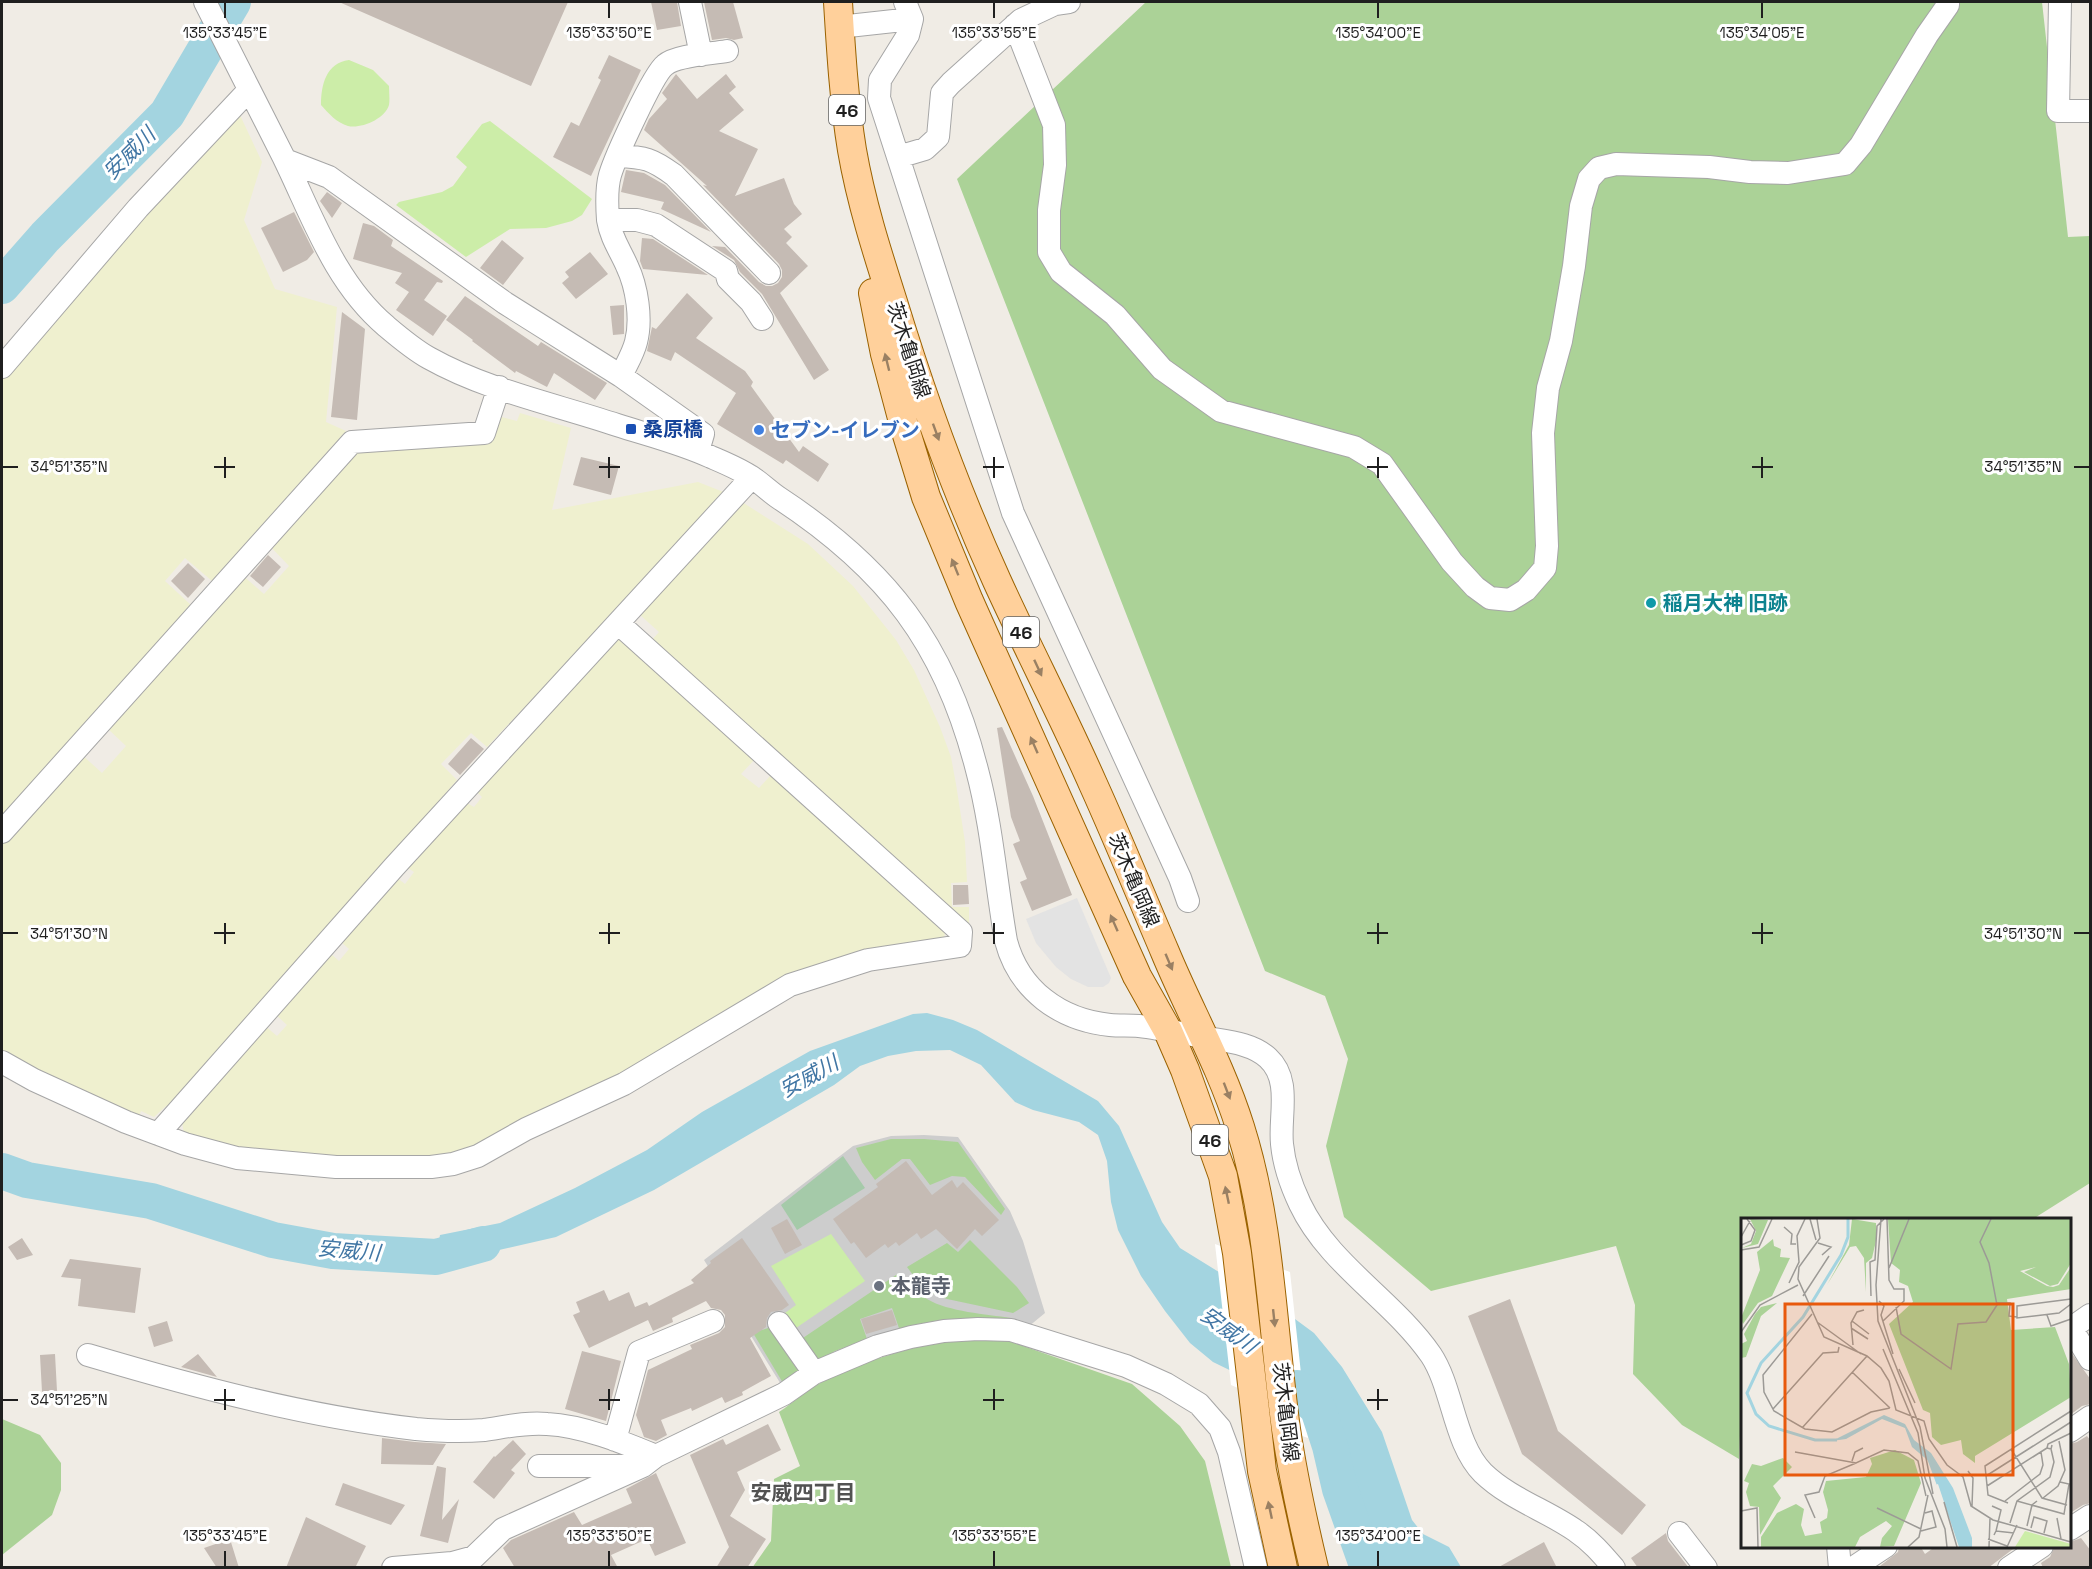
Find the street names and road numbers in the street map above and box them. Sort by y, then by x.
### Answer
road number: 46 [829,95,865,125]
street label: 茨木亀岡線 [881,298,937,402]
road number: 46 [1003,617,1039,647]
street label: 茨木亀岡線 [1102,829,1166,931]
road number: 46 [1192,1125,1228,1155]
street label: 茨木亀岡線 [1267,1361,1305,1463]

